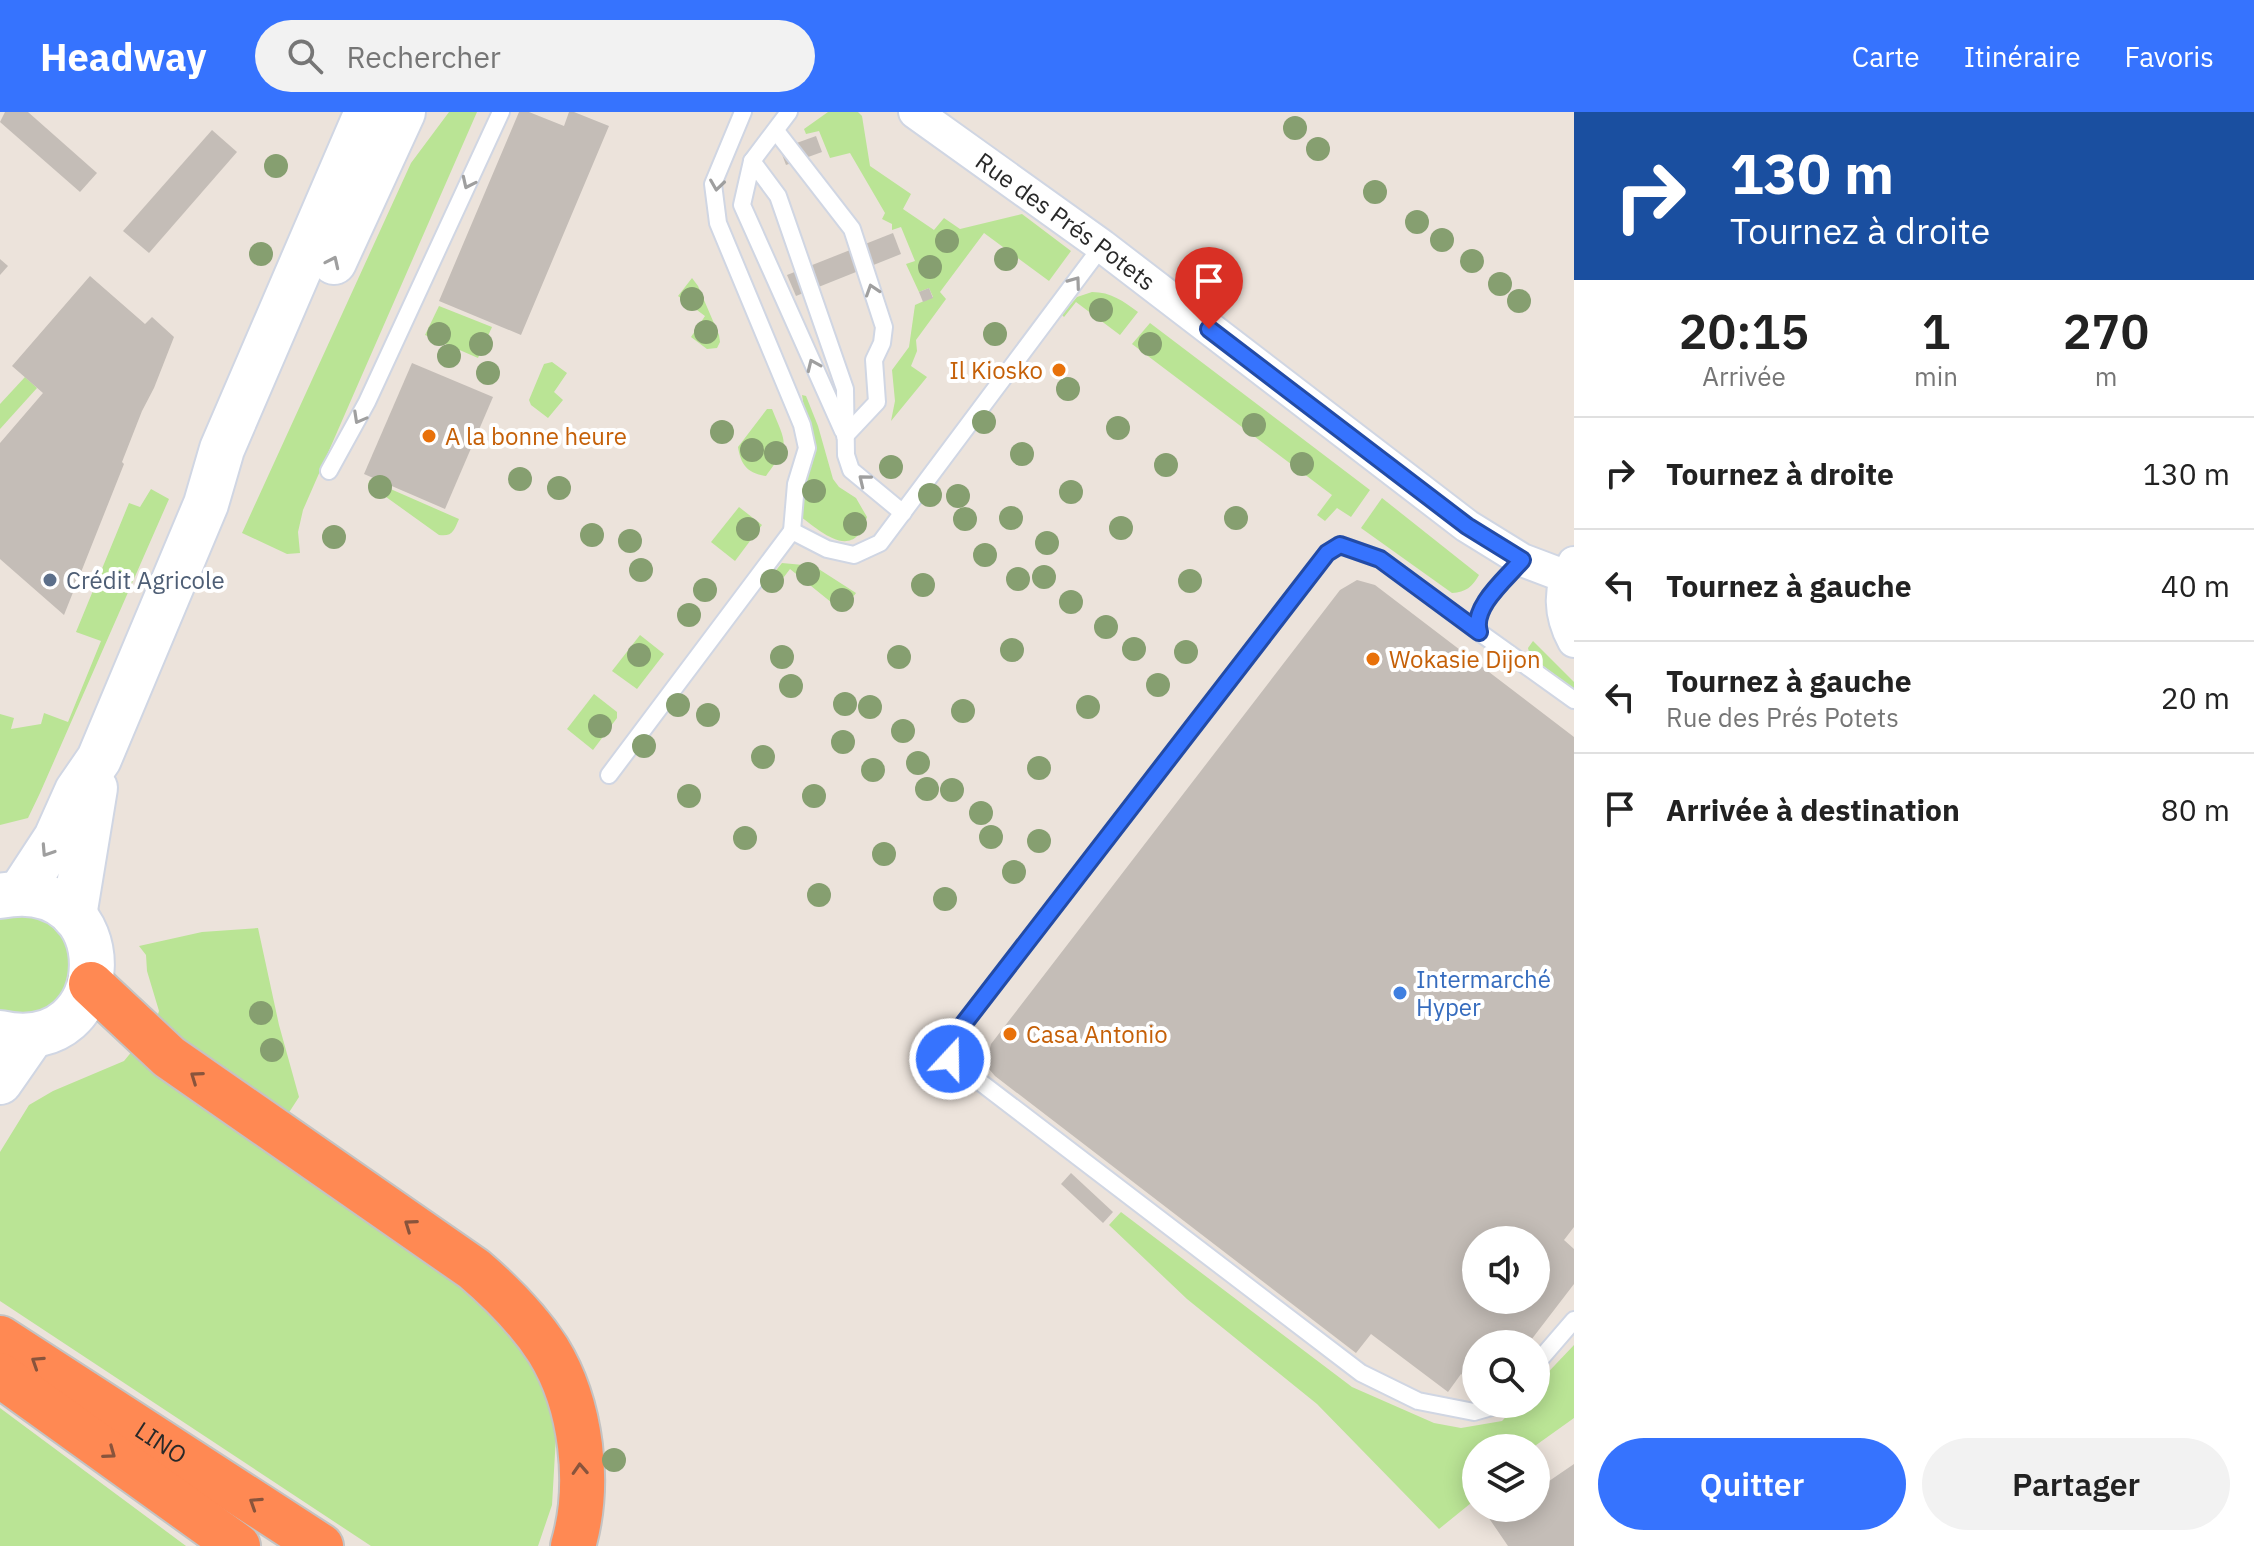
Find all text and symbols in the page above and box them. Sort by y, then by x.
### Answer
search box [255,20,815,92]
text: Headway [40,32,207,81]
icon: search [283,34,327,78]
text: Rechercher [347,37,501,76]
text: Carte [1852,38,1920,75]
text: Itinéraire [1964,38,2081,75]
text: Favoris [2125,38,2214,75]
text: 130 m [1730,137,1894,209]
icon: right [1598,144,1702,248]
street label: Rue des Prés Potets [969,145,1162,297]
one-way arrow [462,174,478,189]
one-way arrow [709,178,726,191]
text: Tournez à droite [1730,207,1990,254]
pin [1175,247,1243,329]
one-way arrow [324,256,340,271]
icon: arrive [1187,259,1231,303]
one-way arrow [1065,276,1080,291]
one-way arrow [865,284,881,298]
text: 20:15 [1679,300,1809,362]
text: 1 [1922,300,1950,362]
text: 270 [2063,300,2149,362]
place label: Il Kiosko [949,354,1043,386]
one-way arrow [807,359,823,373]
text: Arrivée [1702,359,1786,393]
text: min [1914,359,1958,393]
text: m [2095,359,2117,393]
marker: Il Kiosko [1050,361,1068,379]
one-way arrow [353,410,368,424]
place label: A la bonne heure [445,420,627,452]
marker: A la bonne heure [420,427,438,445]
icon: right [1598,451,1642,495]
text: Tournez à droite [1666,454,1894,493]
text: 130 m [2143,454,2230,493]
one-way arrow [859,475,873,490]
icon: left [1598,563,1642,607]
place label: Crédit Agricole [66,564,225,596]
text: Tournez à gauche [1666,566,1912,605]
text: 40 m [2161,566,2230,605]
marker: Crédit Agricole [41,571,59,589]
place label: Wokasie Dijon [1389,643,1541,675]
marker: Wokasie Dijon [1364,650,1382,668]
text: Tournez à gauche [1666,661,1912,700]
icon: left [1598,675,1642,719]
text: 20 m [2161,678,2230,717]
text: Rue des Prés Potets [1666,700,1899,734]
icon: arrive [1598,787,1642,831]
text: Arrivée à destination [1666,790,1960,829]
text: 80 m [2161,790,2230,829]
one-way arrow [42,842,57,857]
place label: Intermarché Hyper [1416,963,1551,1023]
marker: Intermarché Hyper [1391,984,1409,1002]
position arrow [908,1017,992,1101]
place label: Casa Antonio [1026,1018,1168,1050]
marker: Casa Antonio [1001,1025,1019,1043]
one-way arrow [191,1071,205,1086]
one-way arrow [405,1220,419,1235]
map controls [1462,1226,1550,1522]
button: sound [1462,1226,1550,1314]
button: search [1462,1330,1550,1418]
one-way arrow [31,1357,46,1372]
street label: LINO [129,1414,193,1471]
button: layers [1462,1434,1550,1522]
button: Quitter [1598,1438,1906,1530]
button: Partager [1922,1438,2230,1530]
one-way arrow [101,1443,115,1457]
one-way arrow [572,1462,589,1475]
one-way arrow [250,1498,264,1513]

